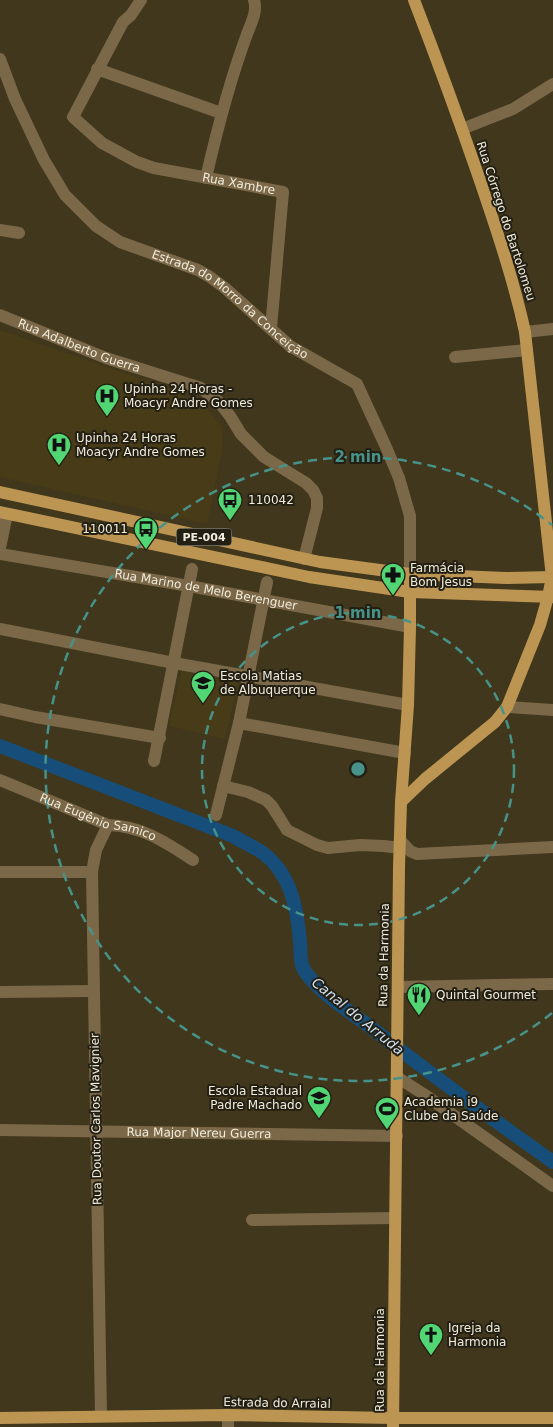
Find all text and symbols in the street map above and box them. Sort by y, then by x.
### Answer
street label: Rua Córrego do Bartolomeu [474,140,538,302]
street label: Rua Xambre [201,170,276,197]
street label: Estrada do Morro da Conceição [150,247,310,362]
street label: Rua Adalberto Guerra [16,316,142,375]
place label: Upinha 24 Horas - Moacyr Andre Gomes [124,382,253,410]
hospital icon: Upinha 24 Horas - Moacyr Andre Gomes [94,383,120,417]
place label: Upinha 24 Horas Moacyr Andre Gomes [76,431,205,459]
hospital icon: Upinha 24 Horas Moacyr Andre Gomes [46,432,72,466]
text: 2 min [334,448,382,466]
bus stop icon: 110042 [217,487,243,521]
place label: 110042 [248,493,294,507]
bus stop icon: 110011 [133,516,159,550]
place label: 110011 [82,522,128,536]
road number: PE-004 [176,528,232,546]
place label: Farmácia Bom Jesus [410,561,472,589]
pharmacy icon: Farmácia Bom Jesus [380,562,406,596]
street label: Rua Marino de Melo Berenguer [114,567,298,613]
text: 1 min [334,604,382,622]
place label: Escola Matias de Albuquerque [220,669,316,697]
school or university icon: Escola Matias de Albuquerque [190,670,216,704]
centre of rings [349,760,367,778]
street label: Rua Eugênio Samico [37,790,158,844]
street label: Rua da Harmonia [376,903,392,1007]
water label: Canal do Arruda [309,974,407,1058]
restaurant icon: Quintal Gourmet [406,982,432,1016]
place label: Quintal Gourmet [436,988,536,1002]
street label: Rua Doutor Carlos Mavignier [87,1033,104,1205]
place label: Escola Estadual Padre Machado [208,1084,302,1112]
school or university icon: Escola Estadual Padre Machado [306,1085,332,1119]
place label: Academia i9 Clube da Saúde [404,1095,499,1123]
sports icon: Academia i9 Clube da Saúde [374,1096,400,1130]
street label: Rua Major Nereu Guerra [126,1125,272,1141]
street label: Rua da Harmonia [373,1308,387,1412]
place label: Igreja da Harmonia [448,1321,506,1349]
church icon: Igreja da Harmonia [418,1322,444,1356]
street label: Estrada do Arraial [223,1395,331,1411]

